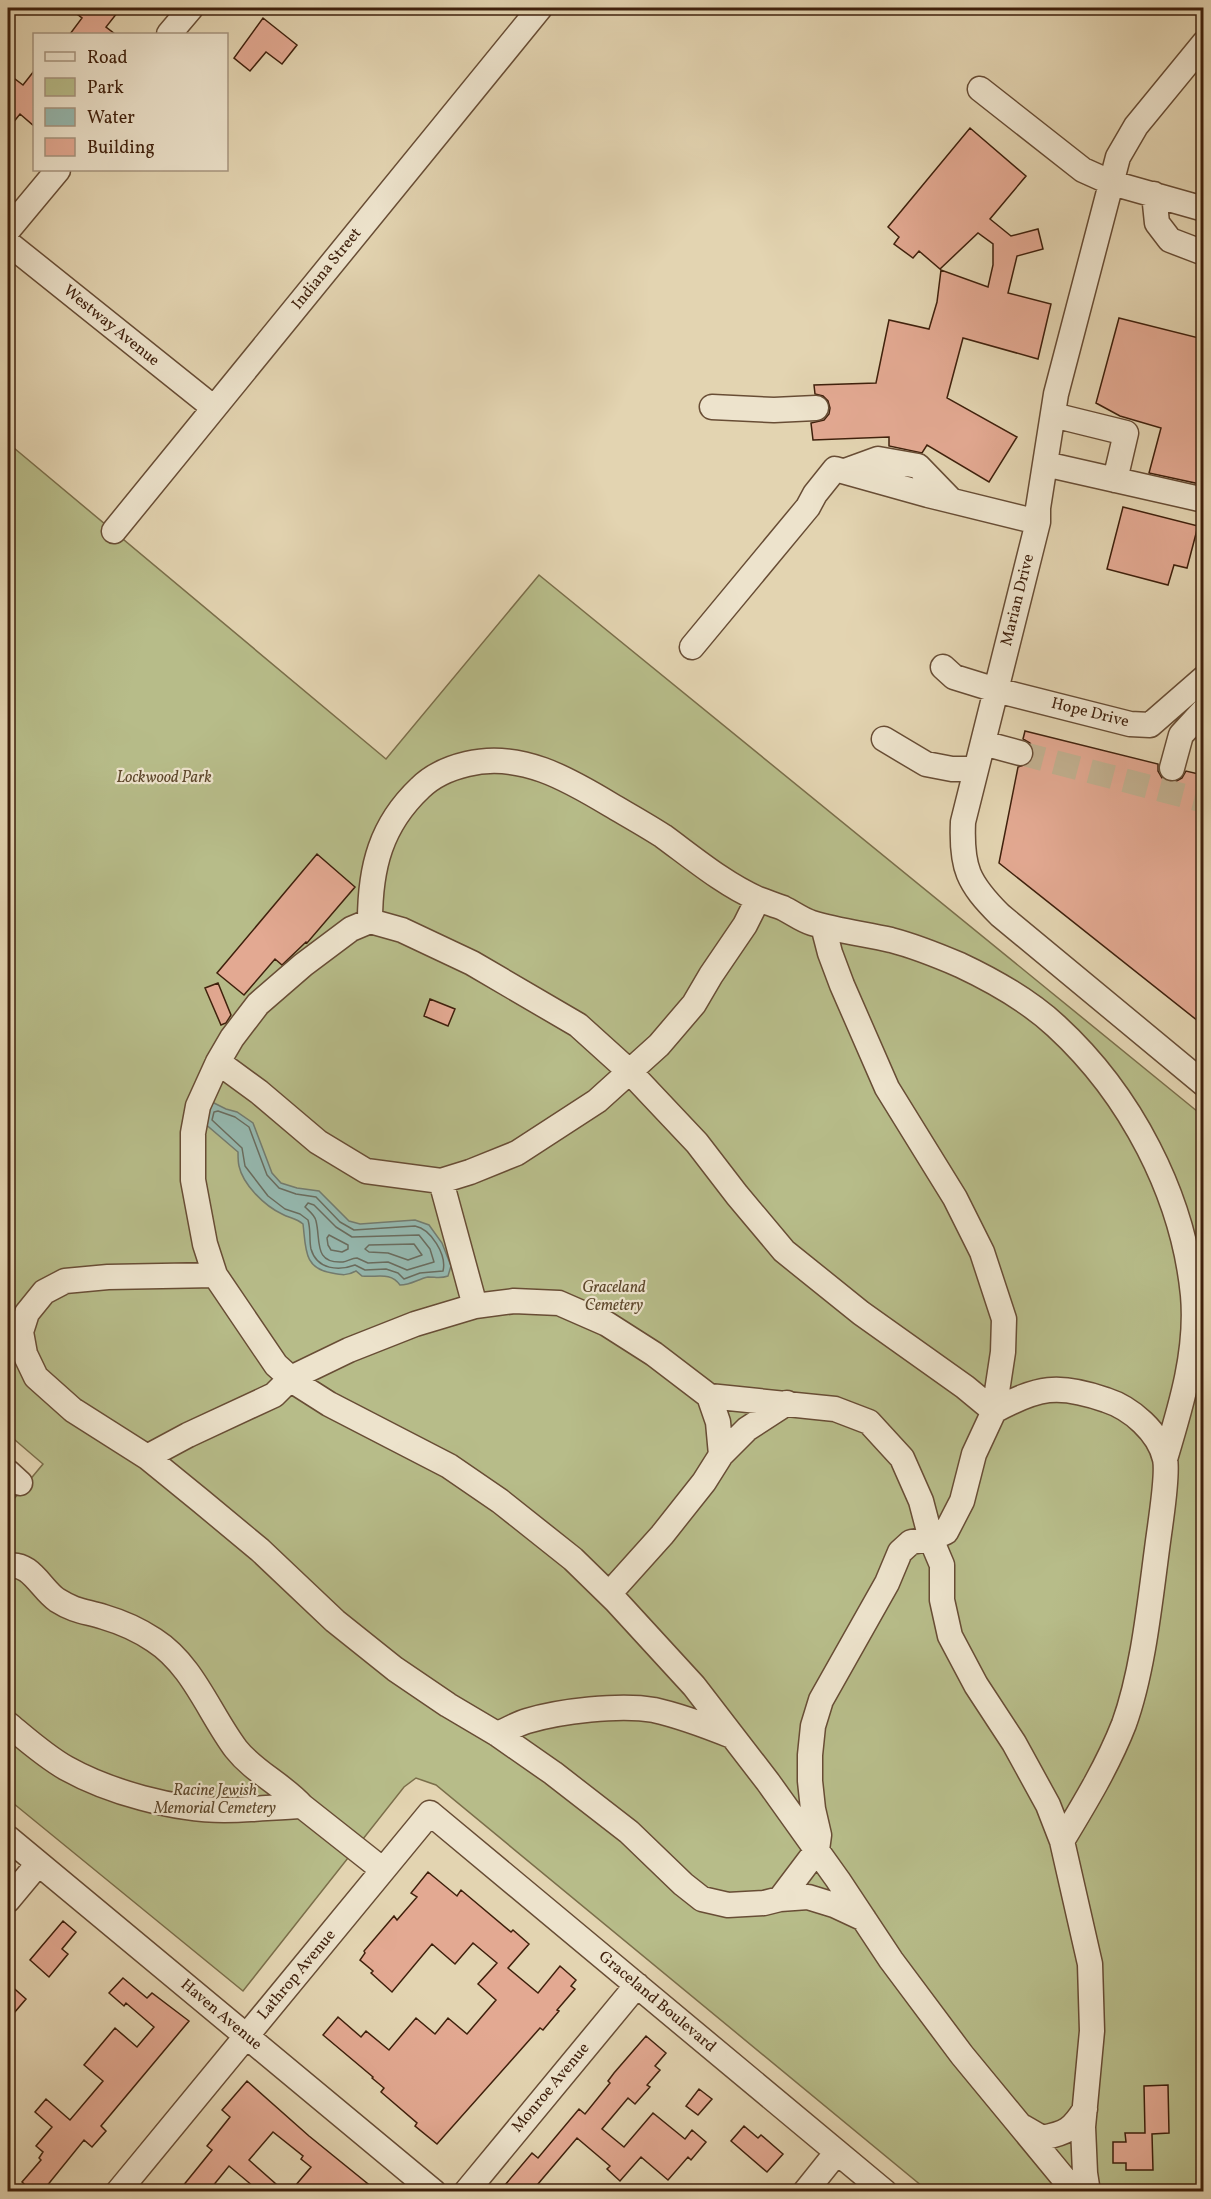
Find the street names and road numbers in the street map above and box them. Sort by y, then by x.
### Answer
street label: Indiana Street [287,223,367,315]
street label: Westway Avenue [58,280,164,372]
street label: Marian Drive [996,552,1040,648]
street label: Hope Drive [1049,693,1131,733]
street label: Lathrop Avenue [253,1925,341,2025]
street label: Graceland Boulevard [593,1946,721,2058]
street label: Haven Avenue [175,1974,267,2056]
street label: Monroe Avenue [507,2038,595,2138]

